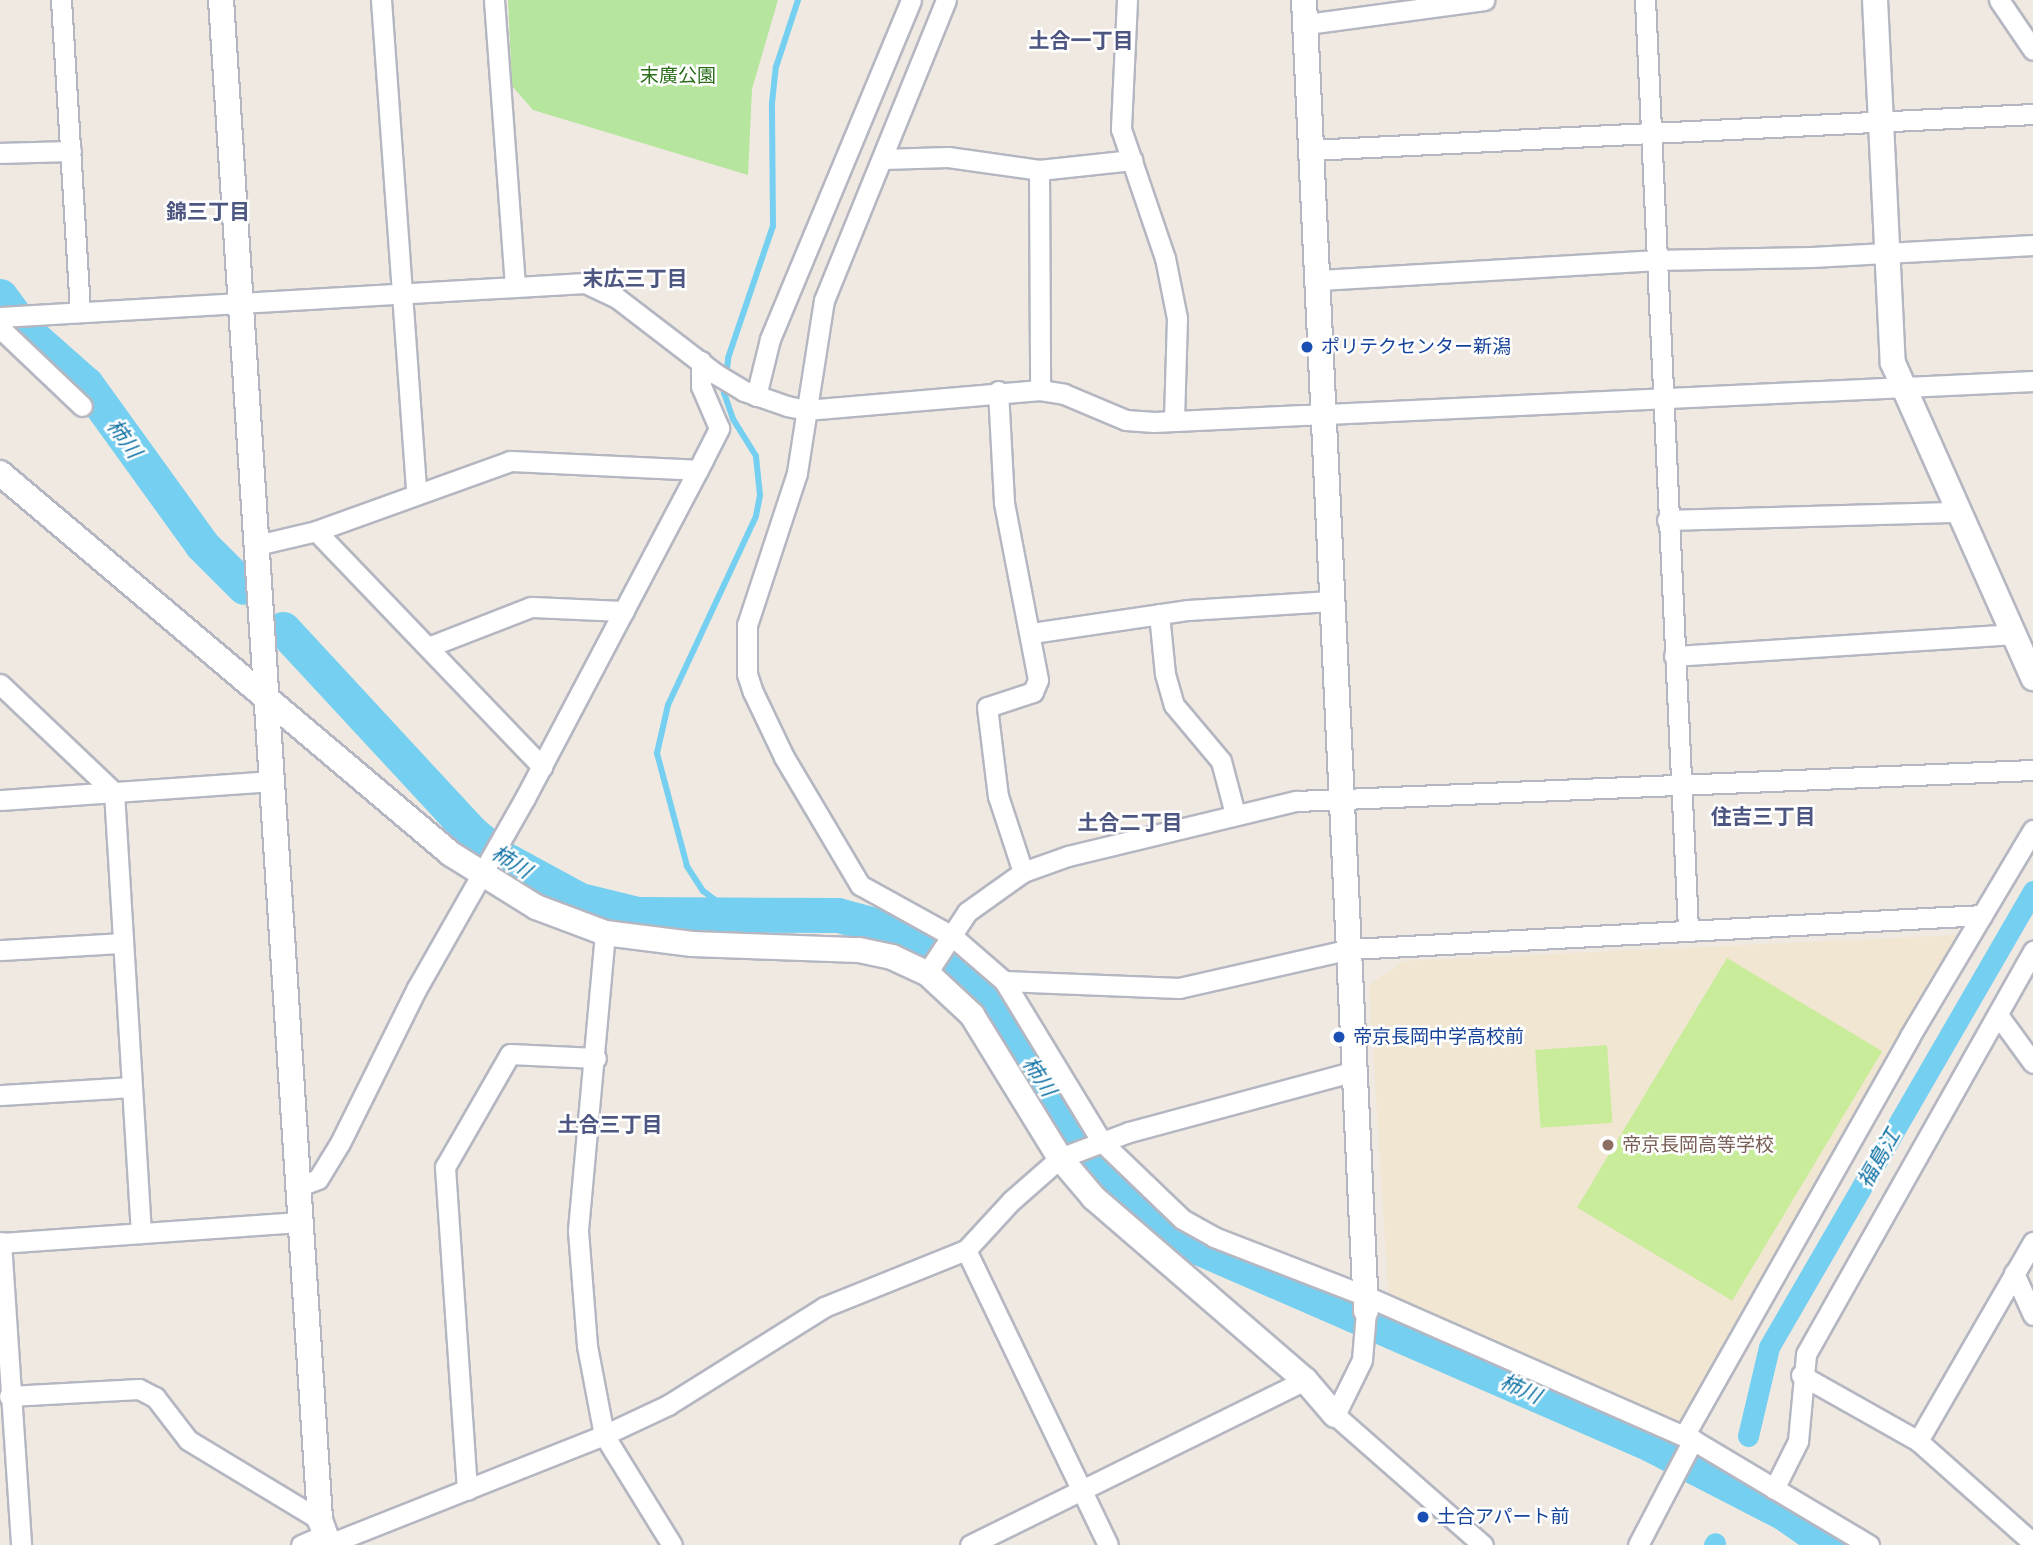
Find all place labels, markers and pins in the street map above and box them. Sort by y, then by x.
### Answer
place label: ポリテクセンター新潟 [1321,336,1511,358]
marker: ポリテクセンター新潟 [1299,339,1315,355]
place label: 帝京長岡中学高校前 [1353,1026,1524,1048]
marker: 帝京長岡中学高校前 [1331,1029,1347,1045]
place label: 帝京長岡高等学校 [1622,1134,1774,1156]
marker: 帝京長岡高等学校 [1600,1137,1616,1153]
place label: 土合アパート前 [1437,1506,1570,1528]
marker: 土合アパート前 [1415,1509,1431,1525]

